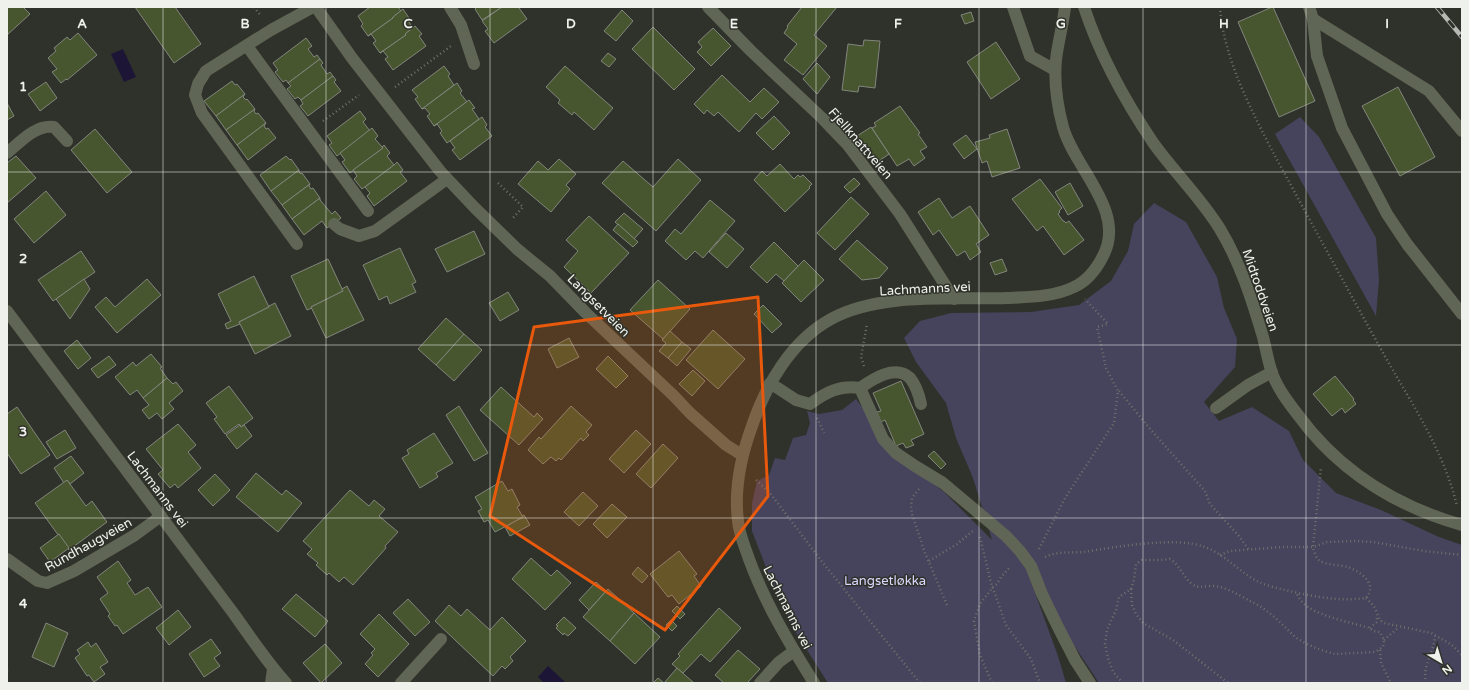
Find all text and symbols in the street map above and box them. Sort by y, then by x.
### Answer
text: A [77,16,87,32]
text: B [240,16,250,32]
text: C [403,16,413,32]
text: D [566,16,576,32]
text: E [730,16,738,32]
text: F [894,16,902,32]
text: G [1056,16,1066,32]
text: H [1219,16,1229,32]
text: I [1385,16,1389,32]
text: 1 [19,79,27,95]
street label: Fjellknattveien [825,105,896,183]
street label: Midtoddveien [1239,247,1282,333]
text: 2 [19,251,27,267]
street label: Langsetveien [564,271,633,340]
street label: Lachmanns vei [879,279,971,299]
text: 3 [19,424,27,440]
street label: Lachmanns vei [123,448,191,531]
street label: Rundhaugveien [42,514,135,575]
street label: Lachmanns vei [759,563,815,652]
park label: Langsetløkka [844,573,926,589]
text: 4 [19,596,28,612]
north arrow [1421,642,1461,682]
text: N [1439,662,1454,677]

